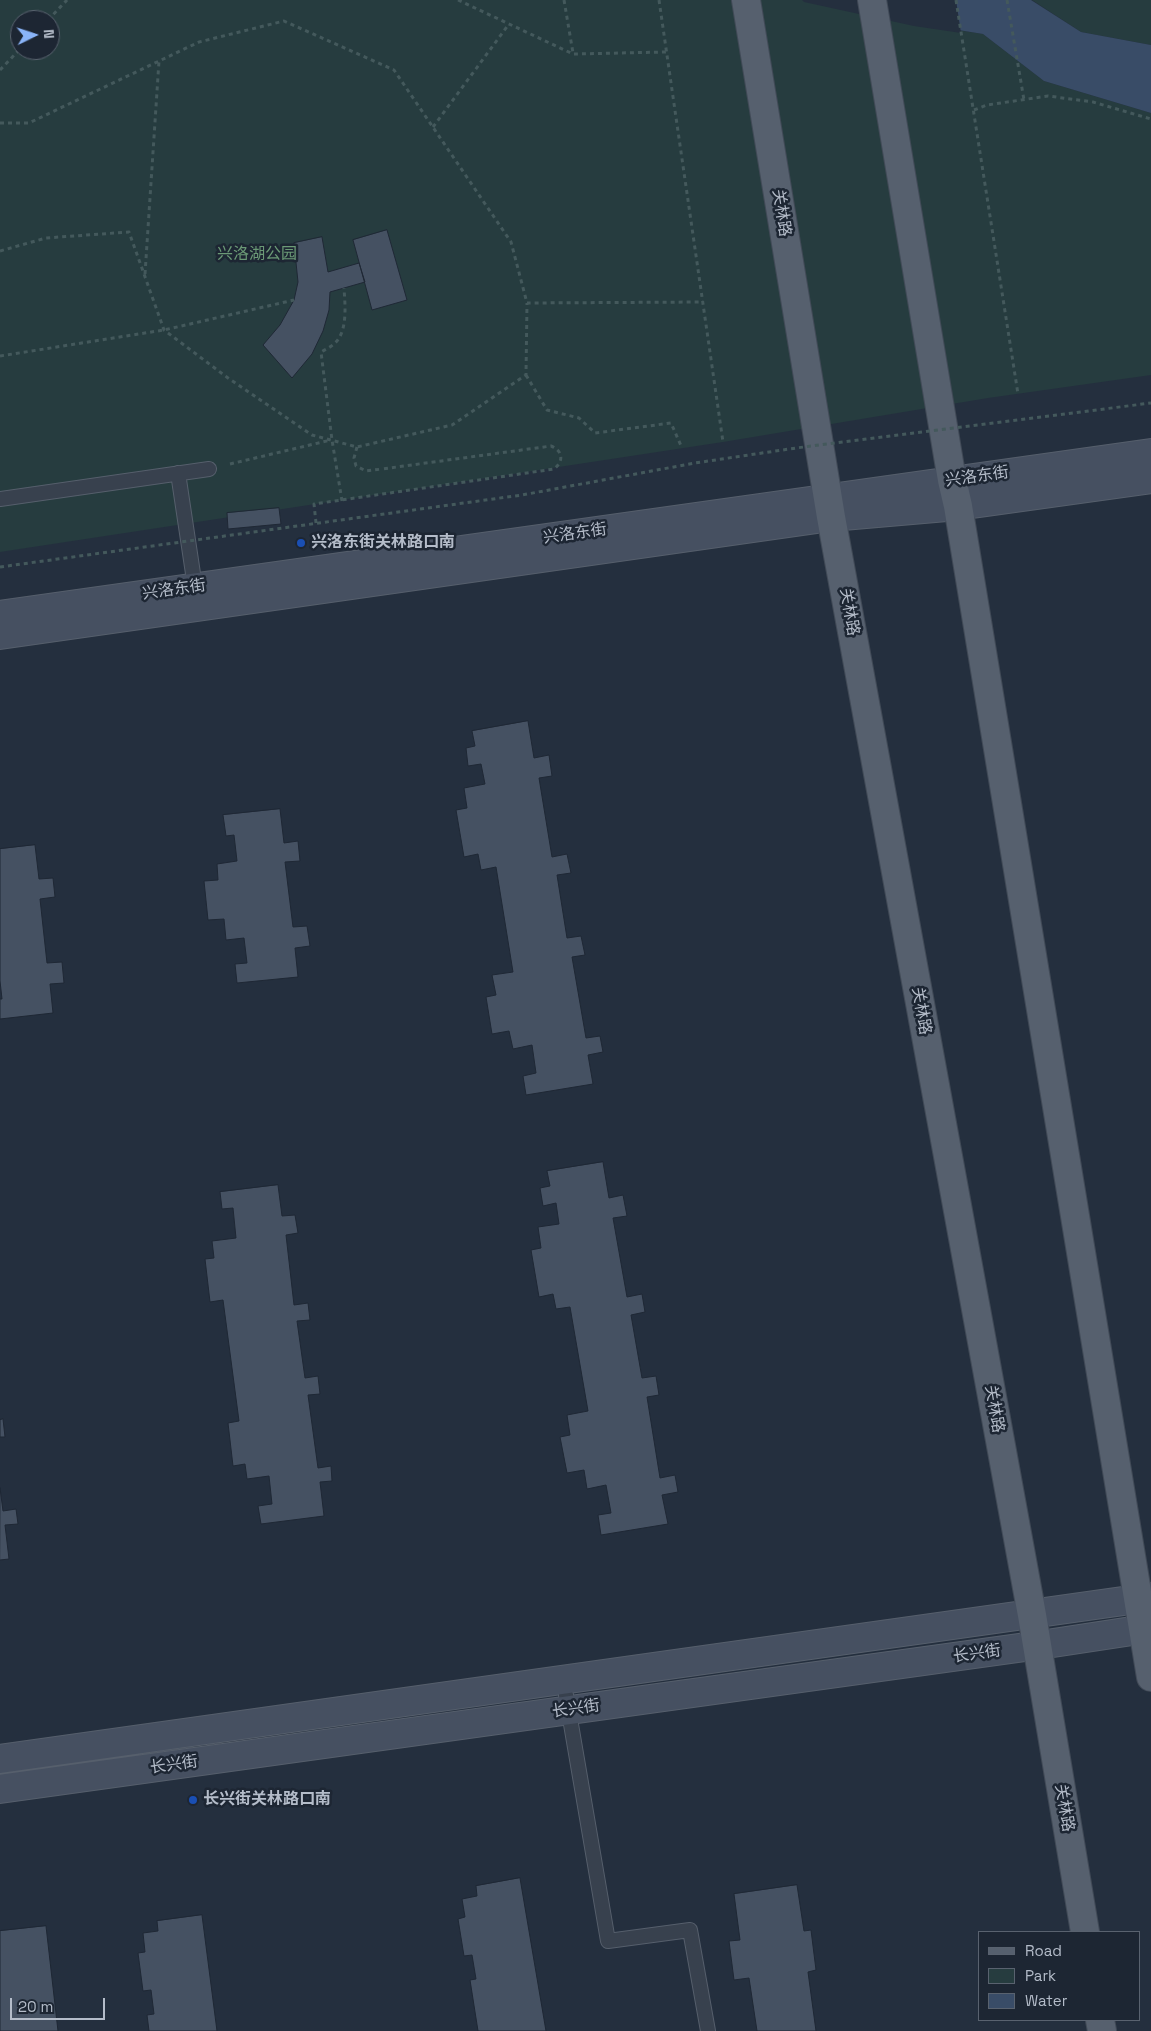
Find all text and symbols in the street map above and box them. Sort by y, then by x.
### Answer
north arrow [10,10,60,60]
text: N [40,29,58,39]
street label: 关林路 [768,188,794,238]
park label: 兴洛湖公园 [217,245,297,265]
street label: 兴洛东街 [944,463,1010,491]
street label: 兴洛东街 [542,520,608,548]
place label: 兴洛东街关林路口南 [311,533,455,553]
marker: 兴洛东街关林路口南 [295,537,307,549]
street label: 兴洛东街 [141,576,207,604]
street label: 关林路 [835,587,863,637]
street label: 关林路 [907,986,935,1036]
street label: 关林路 [980,1384,1008,1434]
street label: 长兴街 [952,1641,1002,1667]
street label: 长兴街 [551,1696,601,1722]
street label: 长兴街 [149,1752,199,1778]
street label: 关林路 [1050,1783,1078,1833]
place label: 长兴街关林路口南 [203,1790,331,1810]
marker: 长兴街关林路口南 [187,1794,199,1806]
legend [978,1931,1141,2021]
text: Road [1025,1941,1062,1960]
text: Park [1025,1966,1056,1985]
scale bar [12,1988,108,2020]
text: Water [1025,1991,1067,2010]
text: 20 m [18,1997,53,2016]

